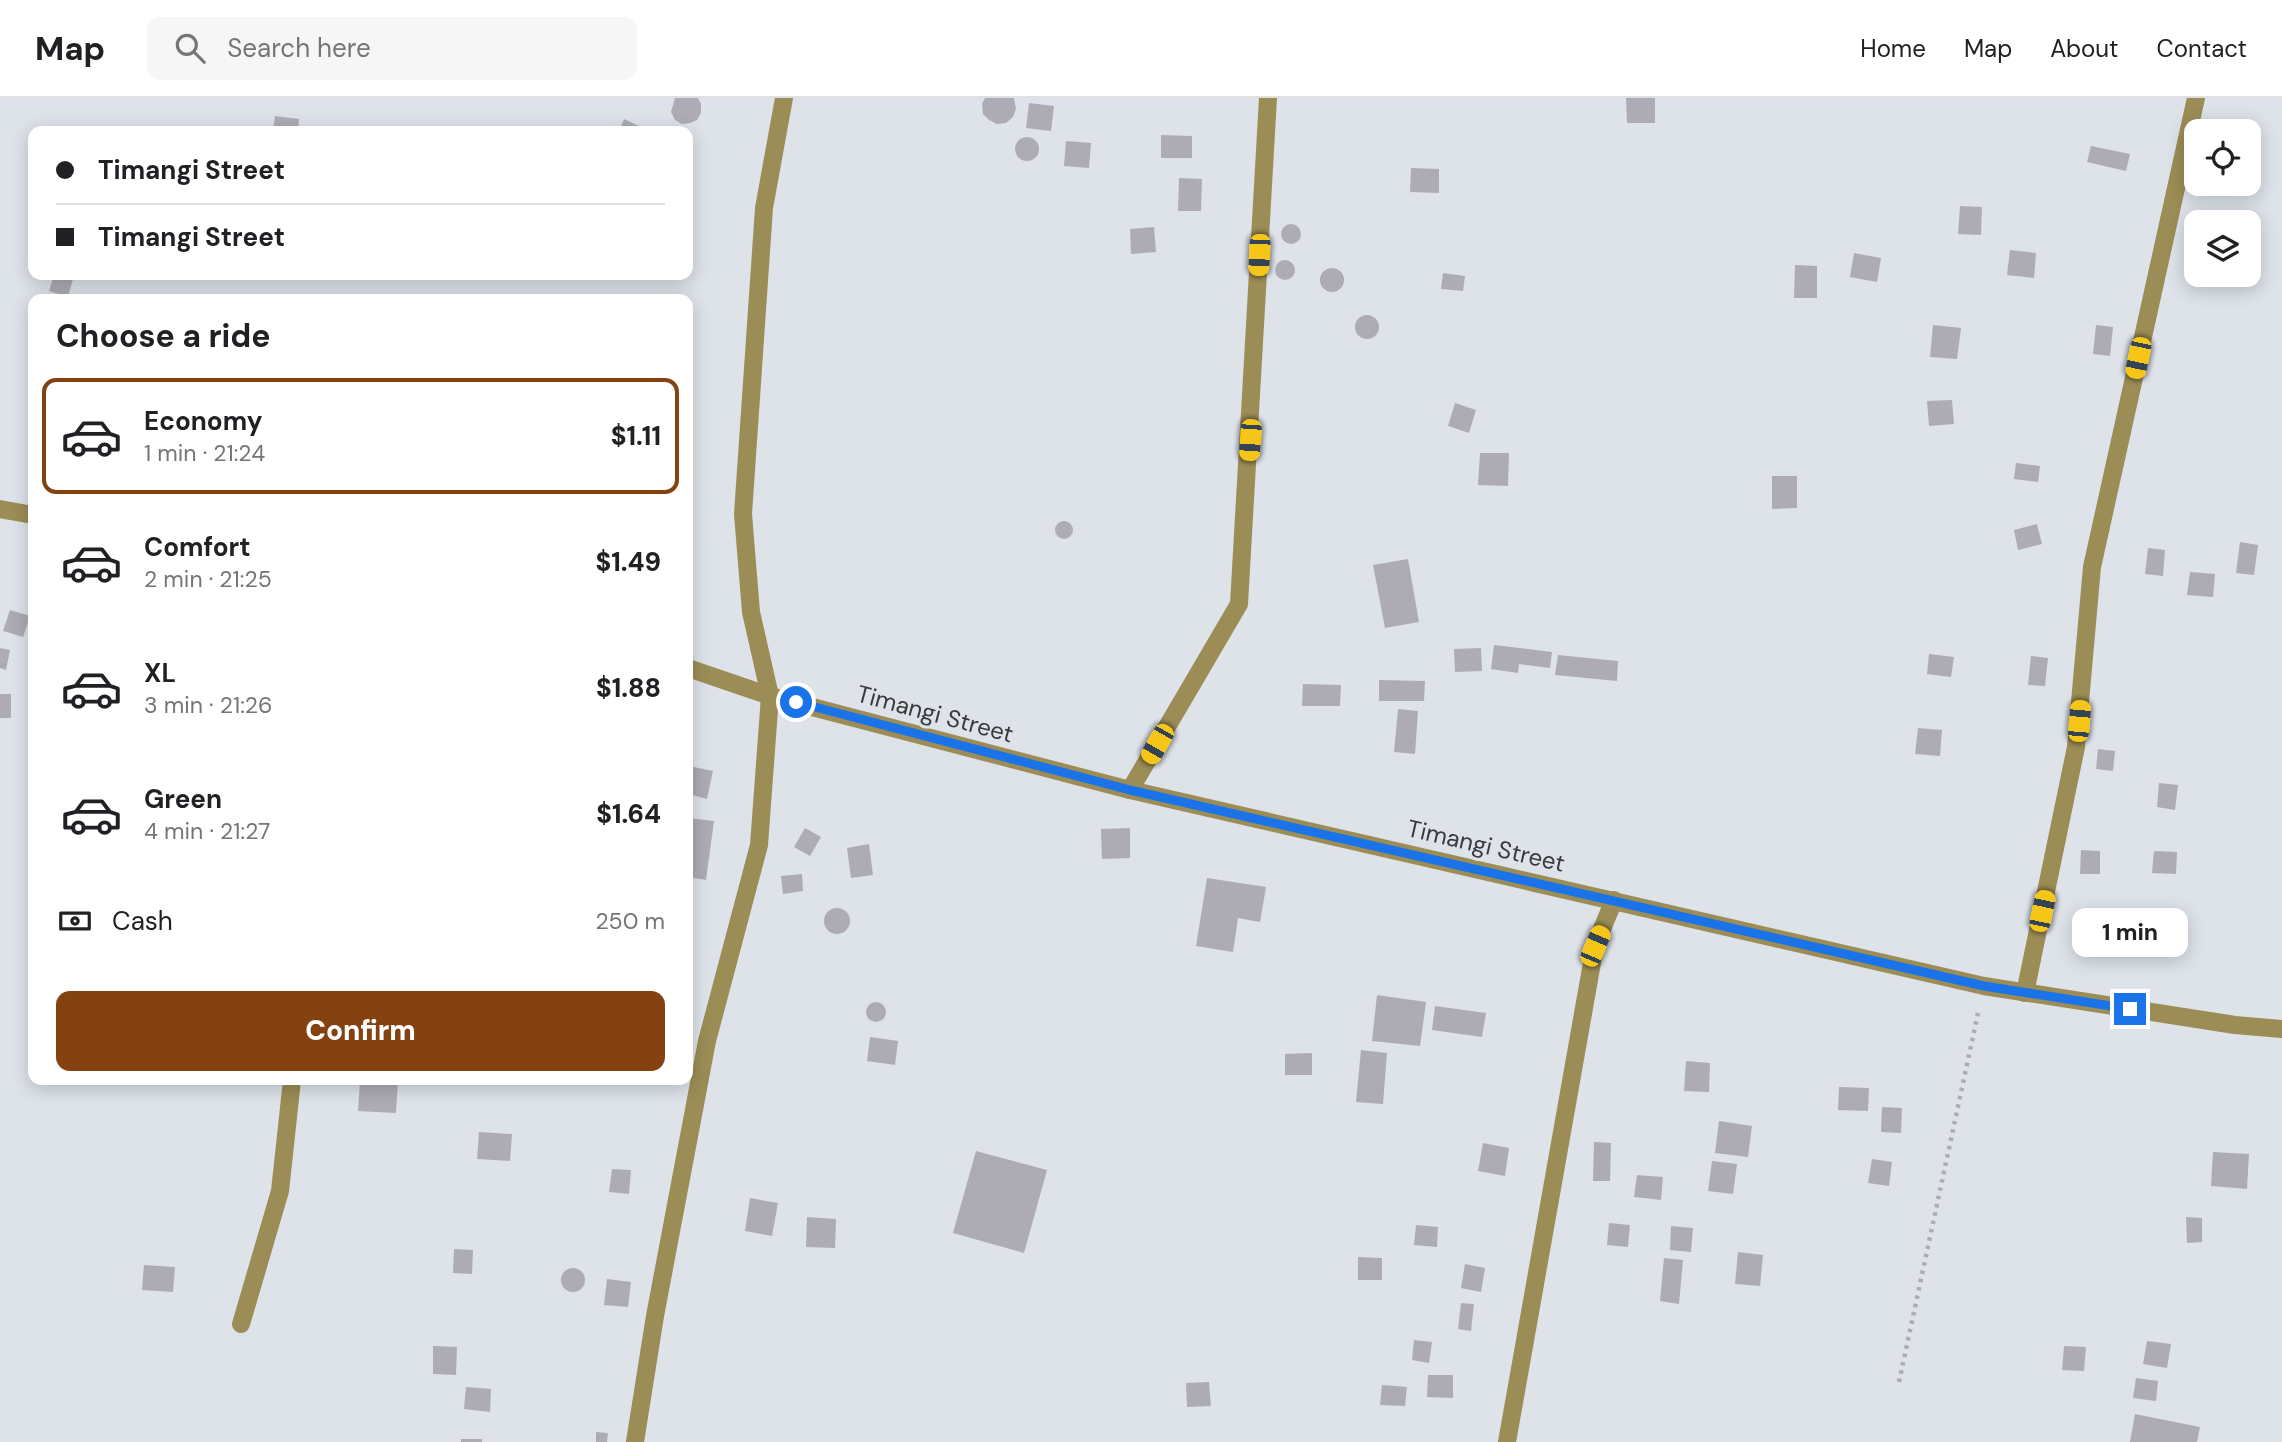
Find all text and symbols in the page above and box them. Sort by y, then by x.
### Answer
search box [147,17,637,80]
text: Map [35,27,105,70]
icon: search [171,29,209,67]
text: Search here [227,31,371,65]
text: Home [1860,33,1926,64]
text: Map [1964,33,2012,64]
text: About [2050,33,2119,64]
text: Contact [2157,33,2247,64]
map controls [2184,119,2261,287]
button: locate [2184,119,2261,196]
text: Timangi Street [98,153,285,187]
button: layers [2184,210,2261,287]
text: Timangi Street [98,220,285,254]
car [1248,233,1271,277]
text: Choose a ride [56,315,271,357]
car [2124,335,2153,381]
text: Economy [144,404,262,438]
icon: car [60,405,123,468]
car [1239,418,1262,462]
text: $1.11 [611,419,661,453]
text: 1 min · 21:24 [144,438,265,468]
text: Comfort [144,530,250,564]
icon: car [60,531,123,594]
text: $1.49 [595,545,661,579]
text: 2 min · 21:25 [144,564,272,594]
text: XL [144,656,176,690]
icon: car [60,657,123,720]
text: $1.88 [596,671,661,705]
street label: Timangi Street [853,678,1017,749]
route start [780,686,812,718]
text: 3 min · 21:26 [144,690,272,720]
car [2067,699,2092,743]
car [1138,721,1177,767]
text: Green [144,782,222,816]
icon: car [60,783,123,846]
text: $1.64 [596,797,661,831]
street label: Timangi Street [1404,812,1568,879]
text: 4 min · 21:27 [144,816,270,846]
car [2028,888,2057,934]
icon: cash [56,902,94,940]
text: Cash [112,904,173,938]
text: 250 m [595,906,665,936]
callout: 1 min [2072,908,2188,956]
text: 1 min [2102,917,2158,947]
car [1578,923,1613,969]
button: Confirm [56,991,665,1071]
route end [2114,993,2146,1025]

